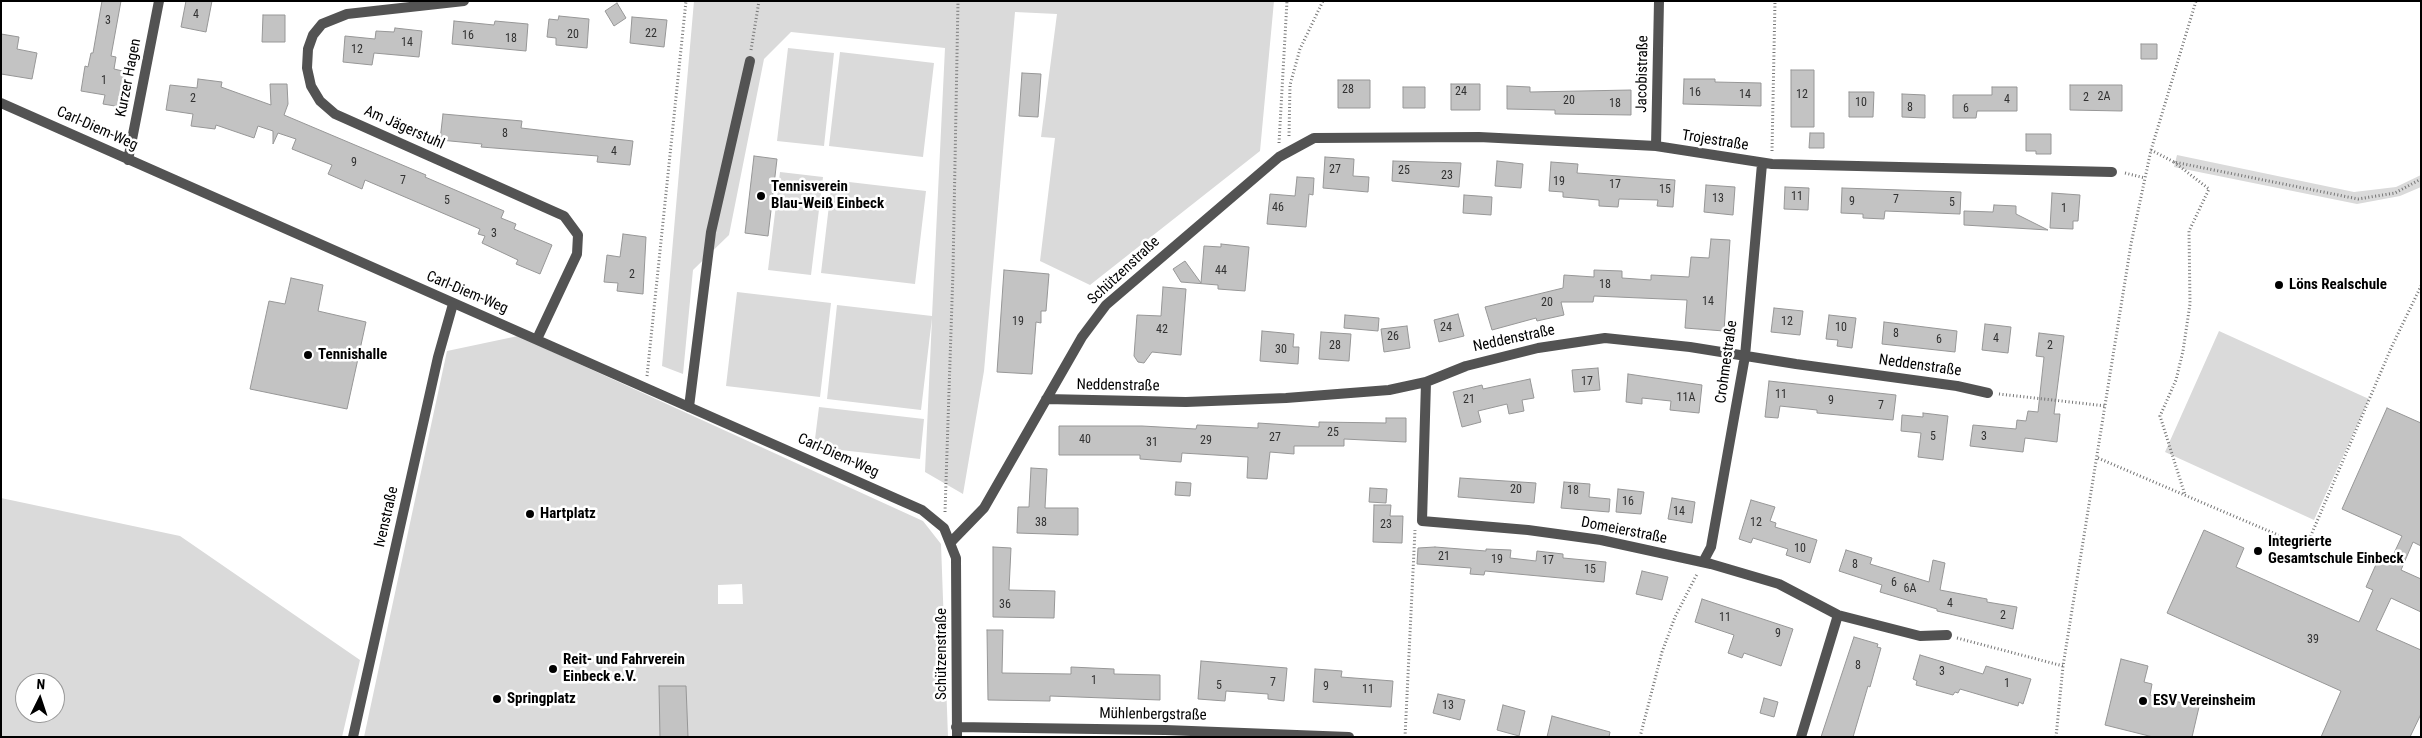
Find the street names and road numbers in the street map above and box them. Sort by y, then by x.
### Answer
street label: Jacobistraße [1633,35,1653,113]
street label: Kurzer Hagen [113,37,145,119]
street label: Am Jägerstuhl [361,102,447,154]
street label: Carl-Diem-Weg [54,103,140,155]
street label: Trojestraße [1680,127,1750,155]
street label: Schützenstraße [1084,233,1164,309]
street label: Carl-Diem-Weg [423,268,511,318]
street label: Crohmestraße [1712,319,1742,405]
street label: Neddenstraße [1471,322,1557,356]
street label: Neddenstraße [1878,351,1962,381]
street label: Neddenstraße [1076,376,1160,396]
street label: Carl-Diem-Weg [795,430,881,482]
street label: Ivenstraße [371,485,403,549]
street label: Domeierstraße [1580,514,1668,548]
street label: Schützenstraße [933,608,951,700]
street label: Mühlenbergstraße [1099,705,1207,725]

